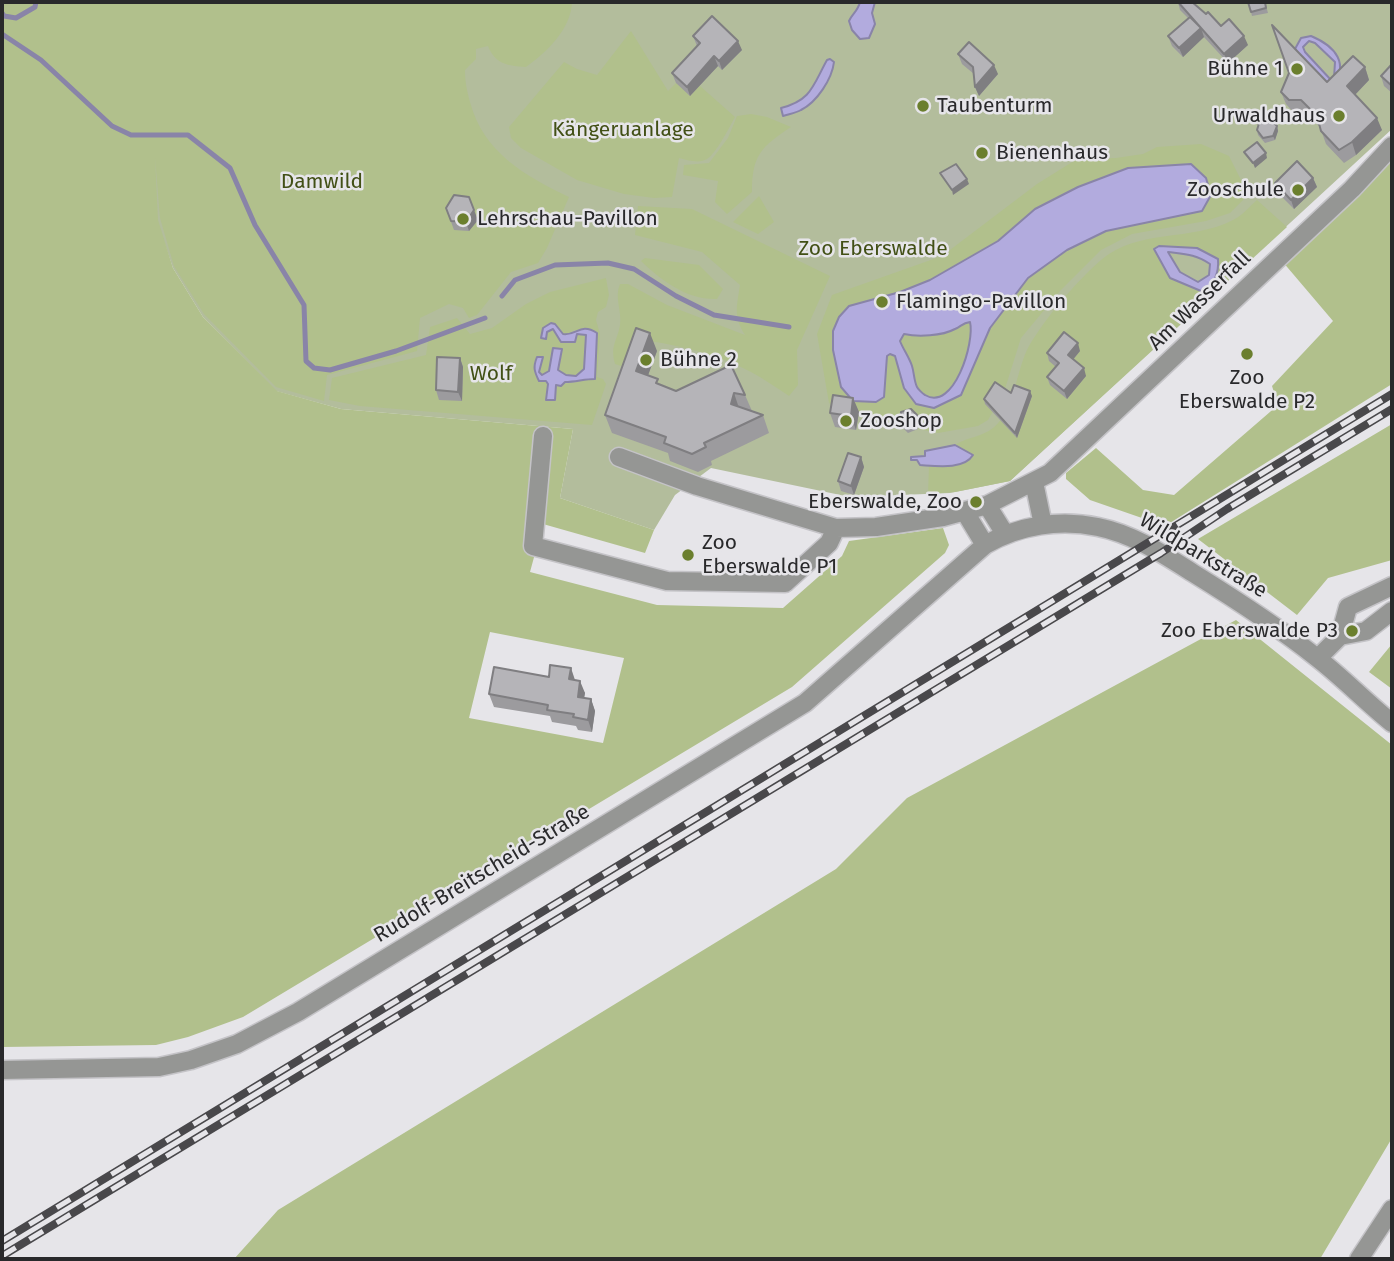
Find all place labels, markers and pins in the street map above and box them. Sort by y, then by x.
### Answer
place label: Bühne 1 [1207,56,1283,82]
marker: Bühne 1 [1289,61,1305,77]
place label: Taubenturm [937,93,1053,119]
marker: Taubenturm [915,98,931,114]
place label: Urwaldhaus [1213,103,1325,129]
marker: Urwaldhaus [1331,108,1347,124]
place label: Bienenhaus [996,140,1108,166]
marker: Bienenhaus [974,145,990,161]
place label: Zooschule [1187,177,1284,203]
marker: Zooschule [1290,182,1306,198]
place label: Lehrschau-Pavillon [477,206,658,232]
marker: Lehrschau-Pavillon [455,211,471,227]
place label: Flamingo-Pavillon [896,289,1066,315]
marker: Flamingo-Pavillon [874,294,890,310]
marker: Zoo Eberswalde P2 [1239,346,1255,362]
place label: Bühne 2 [660,347,737,373]
marker: Bühne 2 [638,352,654,368]
place label: Zoo Eberswalde P2 [1179,365,1315,415]
place label: Zooshop [860,408,942,434]
marker: Zooshop [838,413,854,429]
place label: Eberswalde, Zoo [808,489,962,515]
marker: Eberswalde, Zoo [968,494,984,510]
place label: Zoo Eberswalde P1 [702,530,837,580]
marker: Zoo Eberswalde P1 [680,547,696,563]
place label: Zoo Eberswalde P3 [1161,618,1338,644]
marker: Zoo Eberswalde P3 [1344,623,1360,639]

